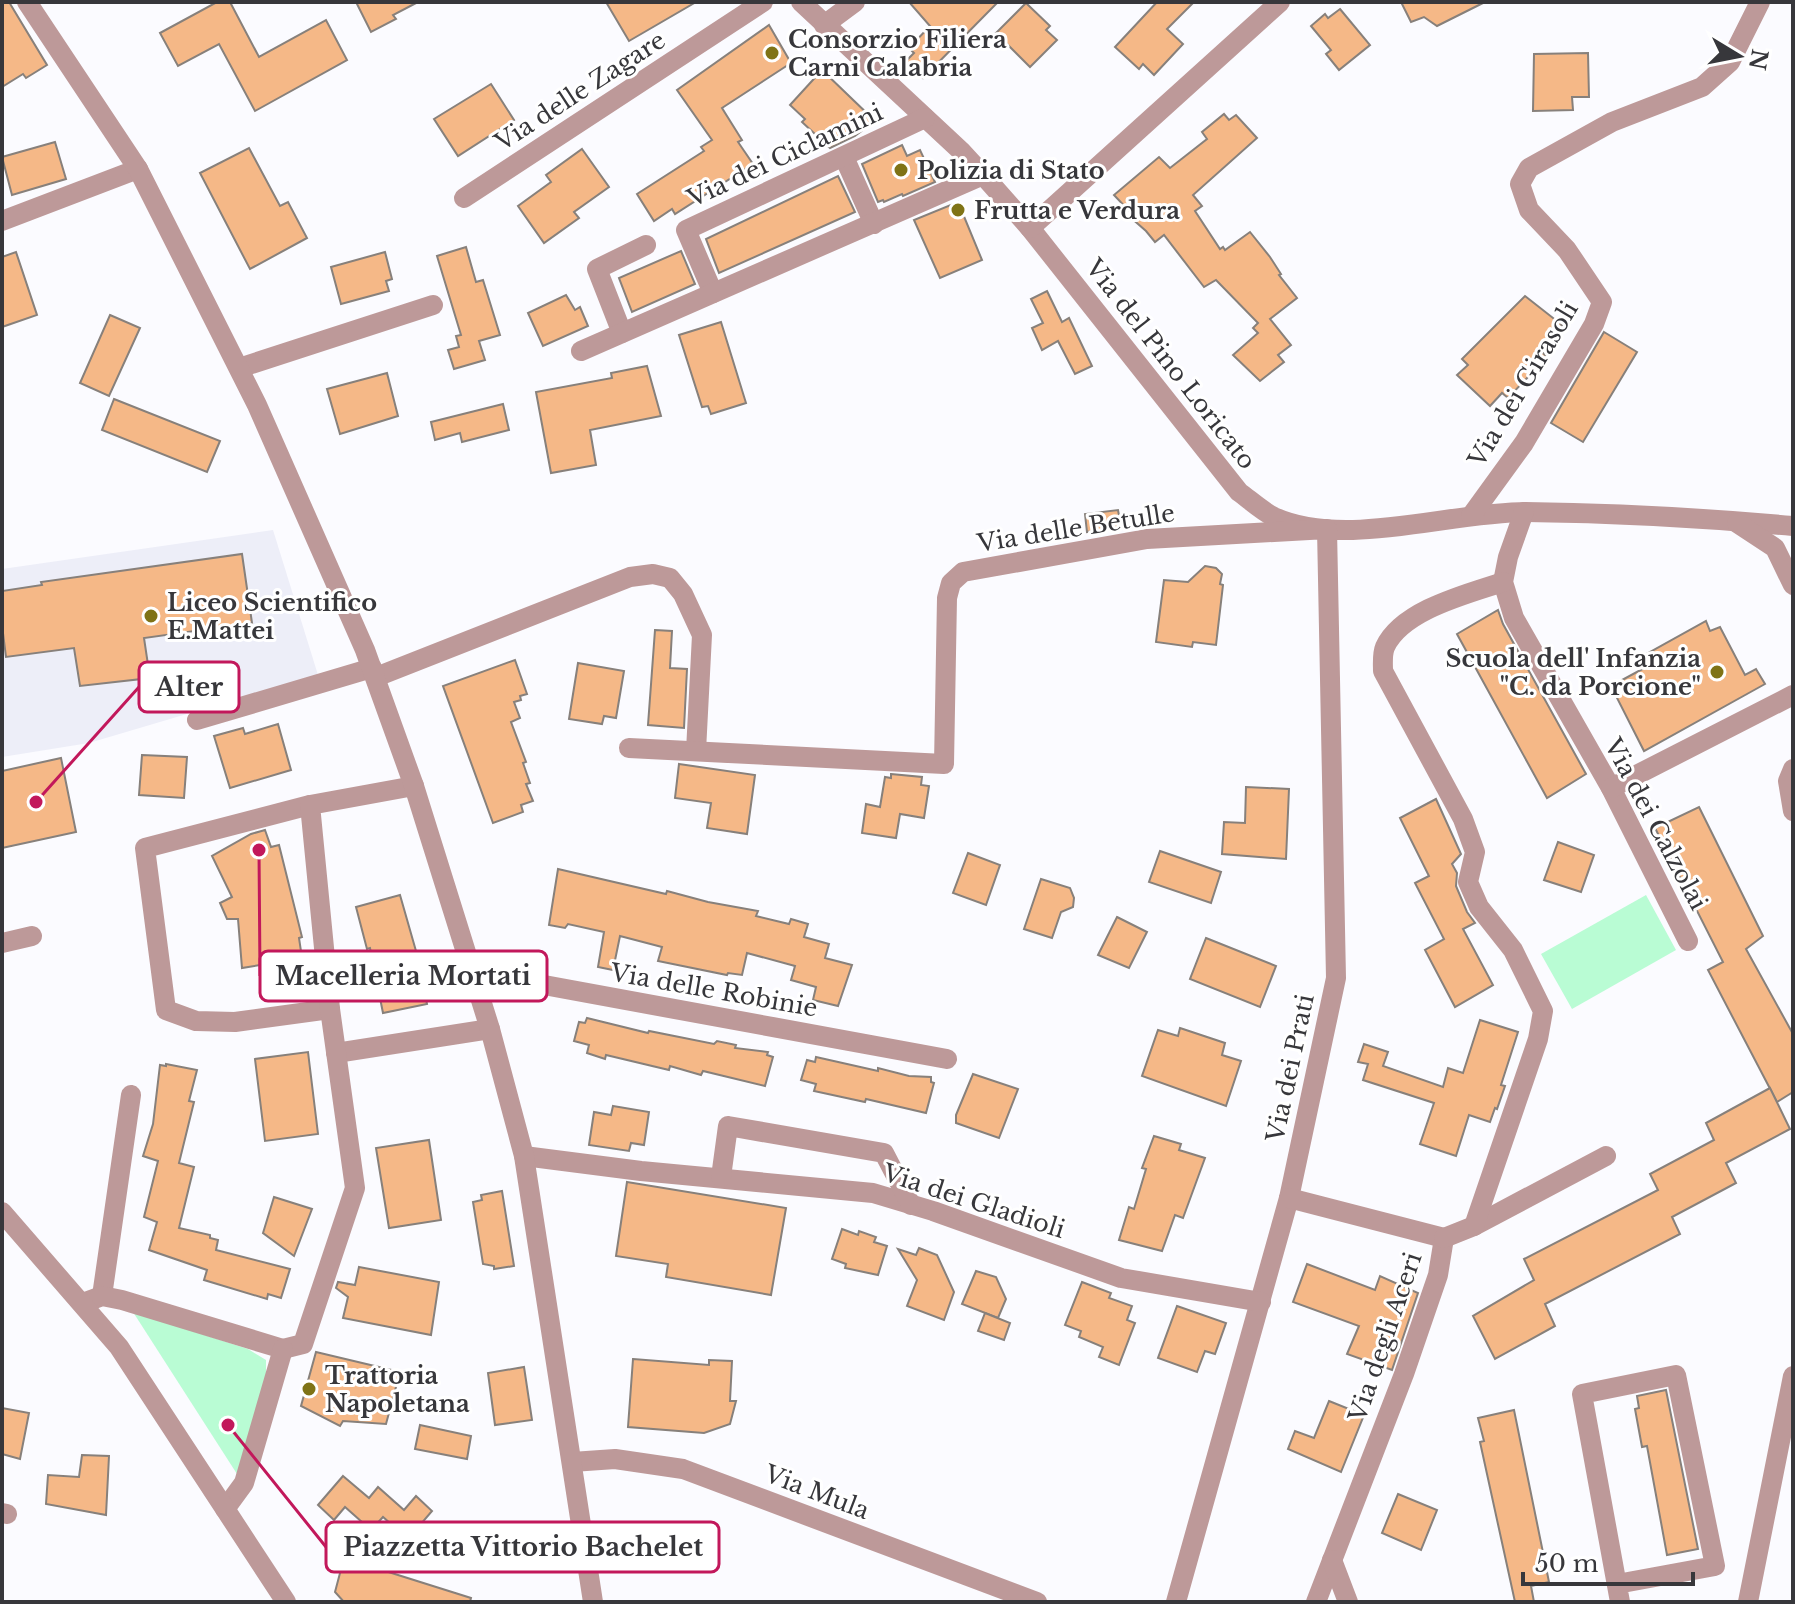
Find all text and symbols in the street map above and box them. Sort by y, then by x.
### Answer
north arrow [1699,16,1779,96]
street label: Via delle Zagare [489,25,671,157]
place label: Consorzio Filiera Carni Calabria [788,25,1007,82]
marker: Consorzio Filiera Carni Calabria [763,44,781,62]
text: N [1743,47,1773,72]
street label: Via dei Ciclamini [682,97,887,213]
place label: Polizia di Stato [917,156,1105,185]
marker: Polizia di Stato [892,161,910,179]
place label: Frutta e Verdura [974,196,1180,225]
marker: Frutta e Verdura [949,201,967,219]
street label: Via del Pino Loricato [1079,252,1262,475]
street label: Via dei Girasoli [1462,296,1584,473]
street label: Via delle Betulle [974,498,1177,558]
place label: Liceo Scientifico E.Mattei [167,588,377,645]
marker: Liceo Scientifico E.Mattei [142,607,160,625]
place label: Scuola dell' Infanzia "C. da Porcione" [1446,644,1701,701]
callout: Alter [139,662,239,712]
marker: Scuola dell' Infanzia "C. da Porcione" [1708,663,1726,681]
text: Alter [154,671,223,703]
street label: Via dei Calzolai [1598,732,1714,915]
callout: Macelleria Mortati [260,951,547,1001]
street label: Via delle Robinie [607,957,820,1022]
text: Macelleria Mortati [275,960,531,992]
street label: Via dei Prati [1260,992,1320,1145]
street label: Via dei Gladioli [878,1158,1069,1244]
street label: Via degli Aceri [1342,1248,1428,1427]
place label: Trattoria Napoletana [325,1361,470,1418]
marker: Trattoria Napoletana [300,1380,318,1398]
street label: Via Mula [760,1458,874,1525]
callout: Piazzetta Vittorio Bachelet [326,1522,719,1572]
text: Piazzetta Vittorio Bachelet [343,1531,703,1563]
scale bar [1523,1536,1693,1586]
text: 50 m [1535,1549,1599,1578]

